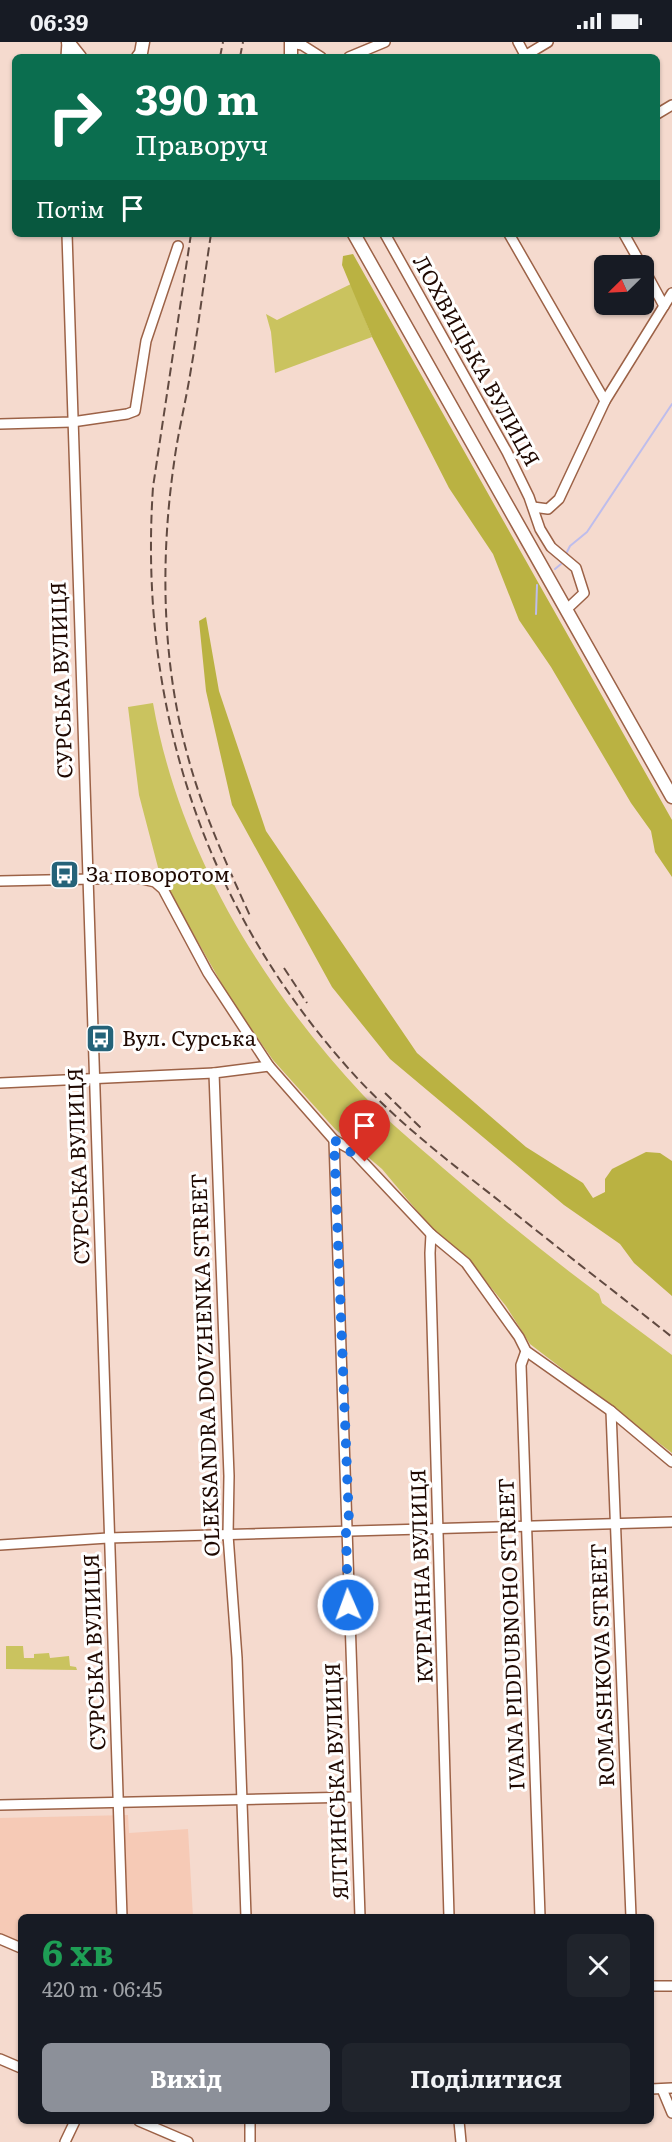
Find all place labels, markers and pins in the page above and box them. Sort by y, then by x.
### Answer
place label: За поворотом [86,857,230,888]
bus stop icon: За поворотом [49,859,81,891]
place label: Вул. Сурська [122,1021,257,1052]
bus stop icon: Вул. Сурська [85,1023,117,1055]
pin [339,1100,390,1162]

